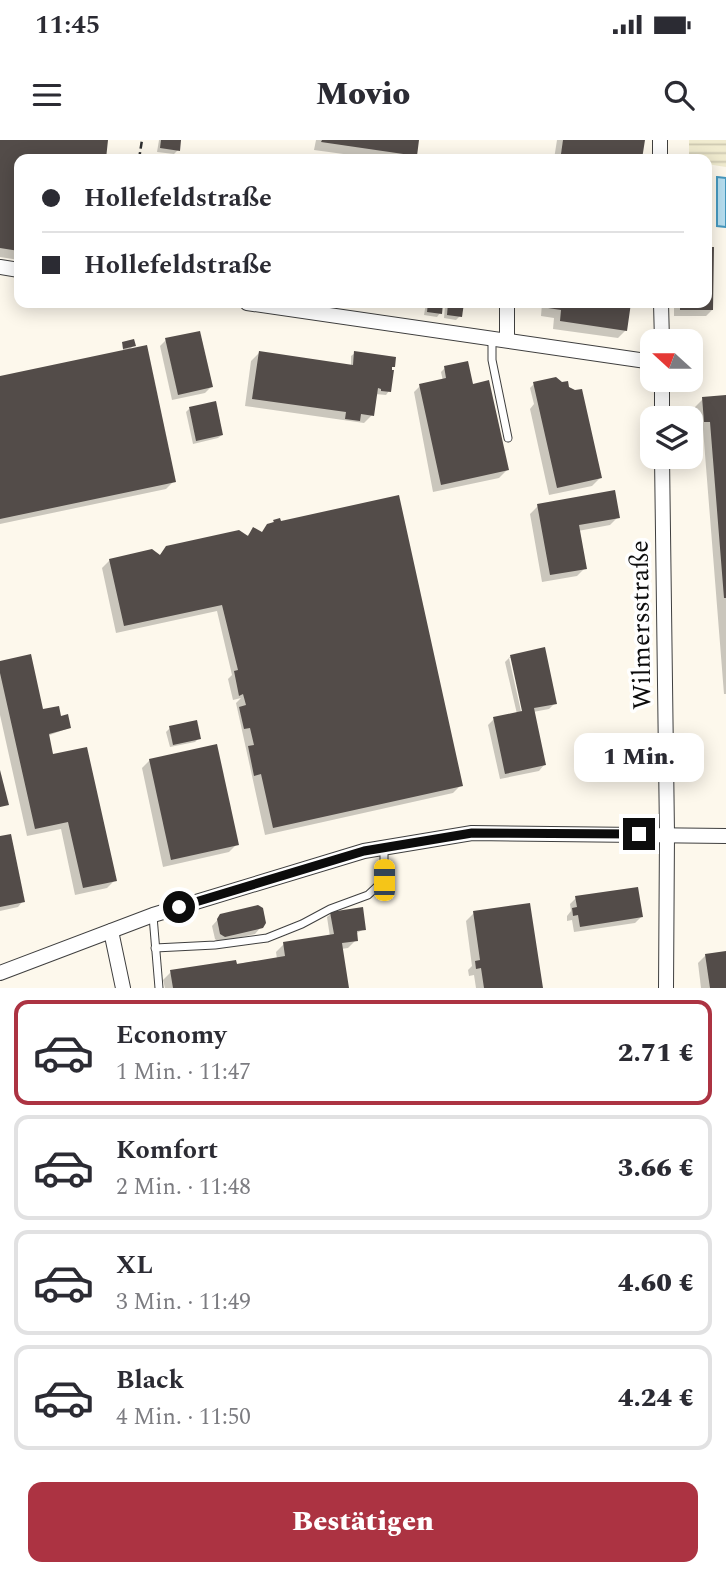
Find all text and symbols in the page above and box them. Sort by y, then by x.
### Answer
text: 11:45 [35,5,100,45]
text: Movio [316,70,410,119]
icon: menu [28,76,66,114]
icon: search [660,76,698,114]
text: Hollefeldstraße [84,178,272,218]
text: Hollefeldstraße [84,245,272,285]
north arrow [640,329,704,392]
map controls [640,329,703,469]
button: layers [640,406,703,469]
street label: Wilmersstraße [620,540,662,710]
callout: 1 Min. [574,732,704,782]
text: 1 Min. [603,740,675,775]
route end [623,818,655,850]
car [374,859,395,901]
route start [163,891,195,923]
text: Economy [116,1015,226,1055]
icon: car [32,1021,95,1084]
text: 2.71 € [618,1033,694,1073]
text: 1 Min. · 11:47 [116,1055,251,1090]
text: Komfort [116,1130,218,1170]
icon: car [32,1136,95,1199]
text: 3.66 € [618,1148,694,1188]
text: 2 Min. · 11:48 [116,1170,251,1205]
text: XL [116,1245,153,1285]
icon: car [32,1251,95,1314]
text: 4.60 € [618,1263,694,1303]
text: 3 Min. · 11:49 [116,1285,251,1320]
text: Black [116,1360,184,1400]
icon: car [32,1366,95,1429]
text: 4.24 € [618,1378,694,1418]
text: 4 Min. · 11:50 [116,1400,251,1435]
button: Bestätigen [28,1482,698,1562]

